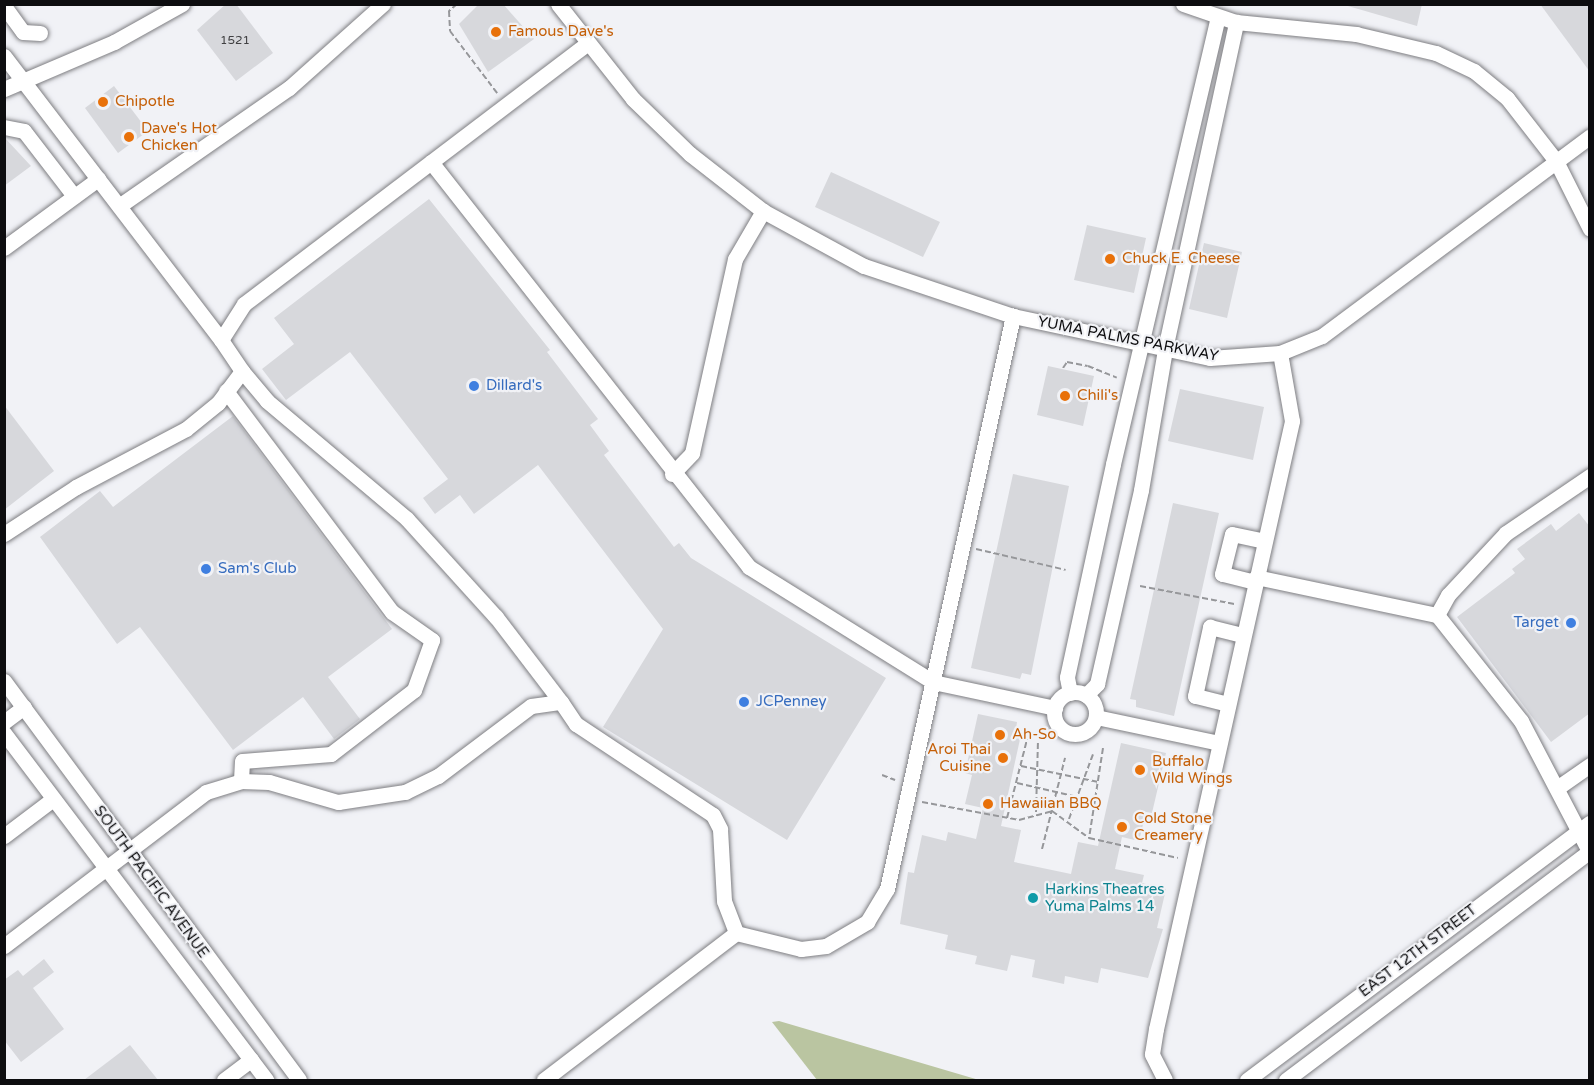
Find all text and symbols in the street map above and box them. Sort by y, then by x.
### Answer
place label: Famous Dave's [508,23,614,41]
marker: Famous Dave's [489,25,503,39]
house number: 1521 [220,34,250,48]
place label: Chipotle [115,93,175,111]
marker: Chipotle [96,95,110,109]
place label: Dave's Hot Chicken [141,119,217,154]
marker: Dave's Hot Chicken [122,130,136,144]
place label: Chuck E. Cheese [1122,250,1240,268]
marker: Chuck E. Cheese [1103,252,1117,266]
street label: YUMA PALMS PARKWAY [1036,313,1220,365]
place label: Dillard's [486,377,542,395]
marker: Dillard's [467,379,481,393]
place label: Chili's [1077,387,1118,405]
marker: Chili's [1058,389,1072,403]
place label: Sam's Club [218,560,297,578]
marker: Sam's Club [199,562,213,576]
place label: Target [1513,614,1559,632]
marker: Target [1564,616,1578,630]
place label: JCPenney [756,693,827,711]
marker: JCPenney [737,695,751,709]
place label: Ah-So [1012,726,1056,744]
marker: Ah-So [993,728,1007,742]
place label: Aroi Thai Cuisine [927,740,991,775]
marker: Aroi Thai Cuisine [996,751,1010,765]
place label: Buffalo Wild Wings [1152,752,1232,787]
marker: Buffalo Wild Wings [1133,763,1147,777]
place label: Hawaiian BBQ [1000,795,1102,813]
marker: Hawaiian BBQ [981,797,995,811]
street label: SOUTH PACIFIC AVENUE [90,802,212,962]
place label: Cold Stone Creamery [1134,809,1212,844]
marker: Cold Stone Creamery [1115,820,1129,834]
place label: Harkins Theatres Yuma Palms 14 [1045,880,1165,915]
marker: Harkins Theatres Yuma Palms 14 [1026,891,1040,905]
street label: EAST 12TH STREET [1356,901,1480,1001]

